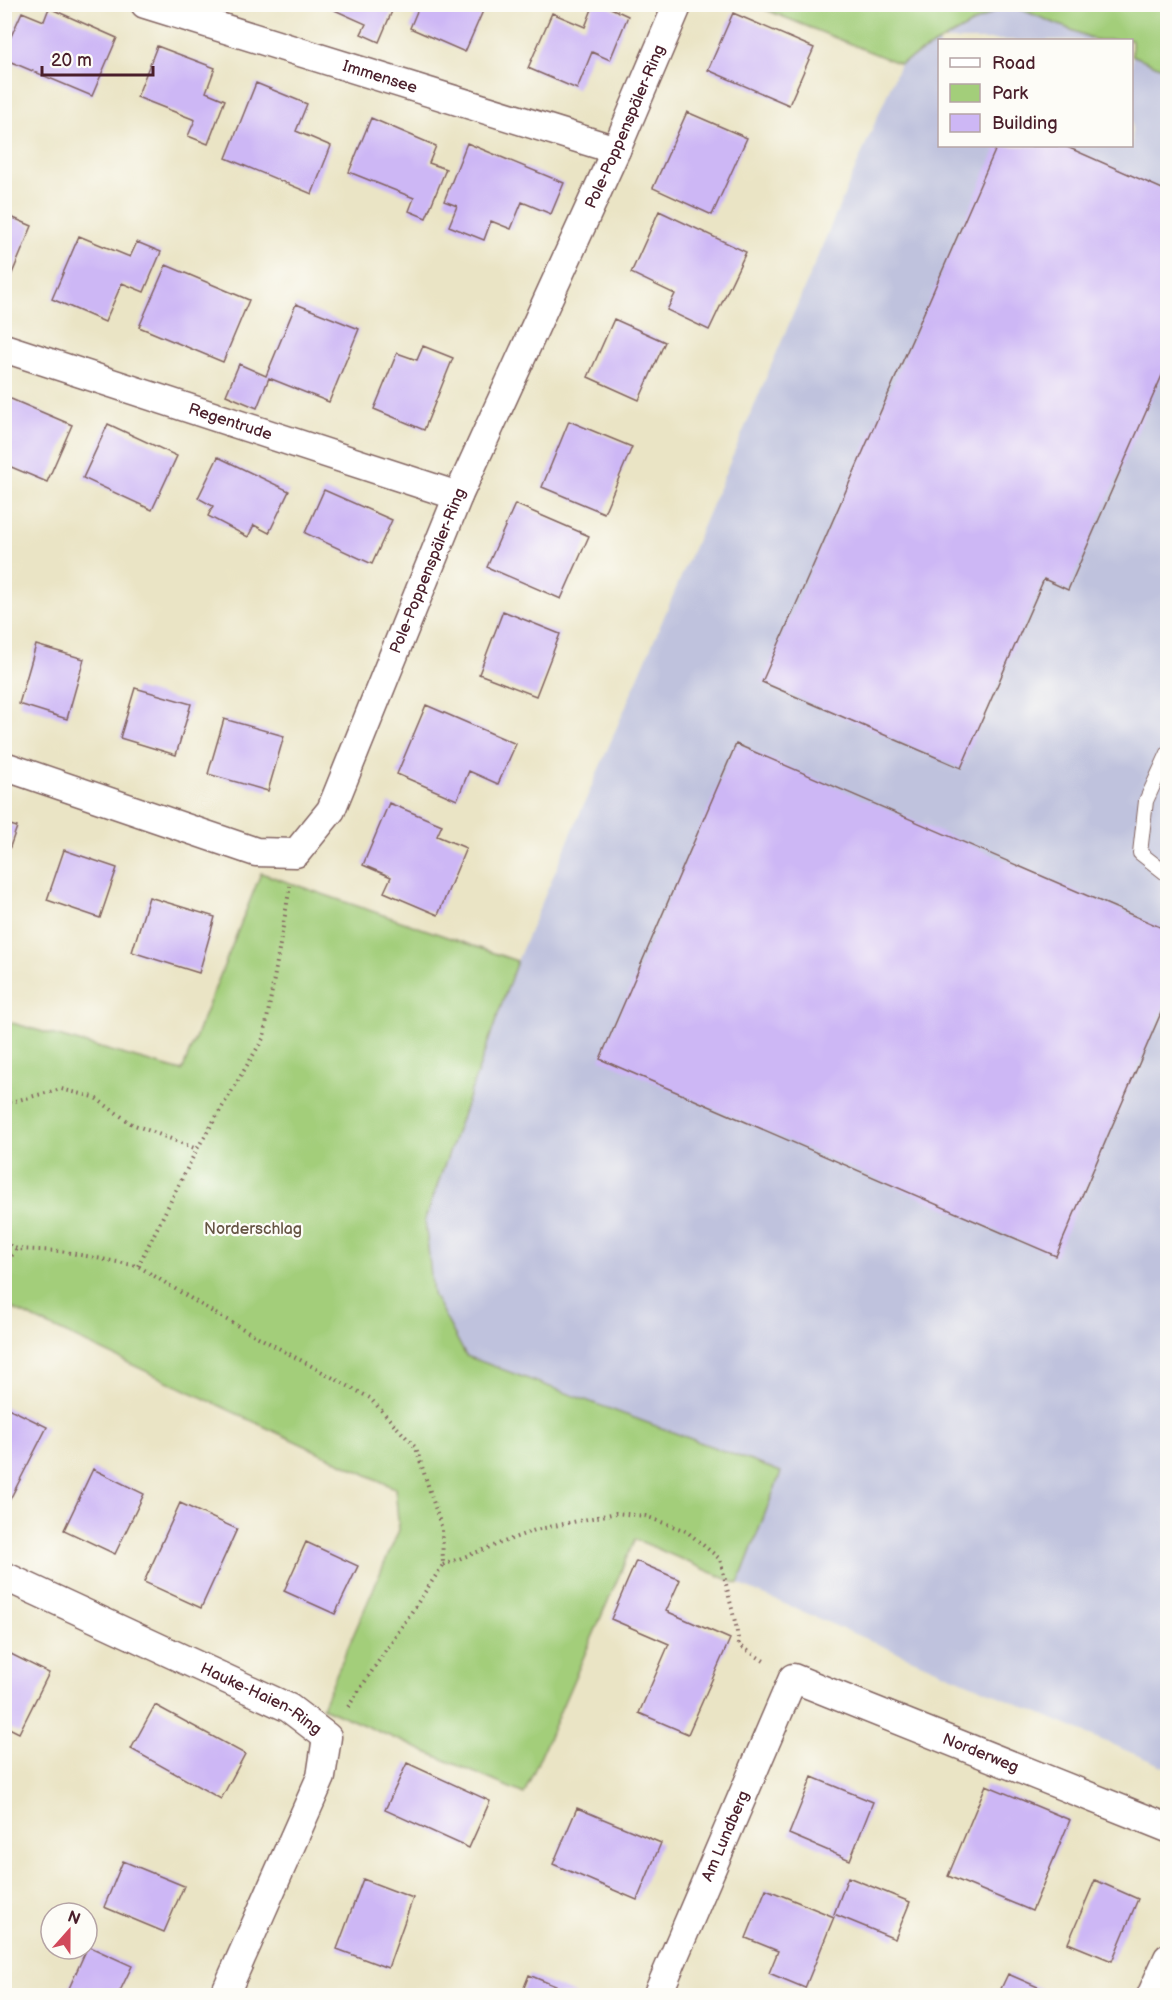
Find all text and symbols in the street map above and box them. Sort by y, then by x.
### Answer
scale bar [42,39,153,77]
legend [938,39,1133,147]
street label: Pole-Poppenspäler-Ring [581,42,669,211]
text: 20 m [51,50,92,71]
text: Road [992,53,1036,74]
street label: Immensee [340,56,420,97]
text: Park [992,83,1028,104]
text: Building [992,113,1058,134]
street label: Regentrude [186,399,275,444]
street label: Pole-Poppenspäler-Ring [386,485,470,656]
park label: Norderschlag [204,1220,302,1239]
street label: Hauke-Haien-Ring [197,1659,325,1739]
street label: Norderweg [940,1729,1022,1777]
street label: Am Lundberg [698,1788,753,1884]
north arrow [39,1901,99,1961]
text: N [65,1907,83,1929]

